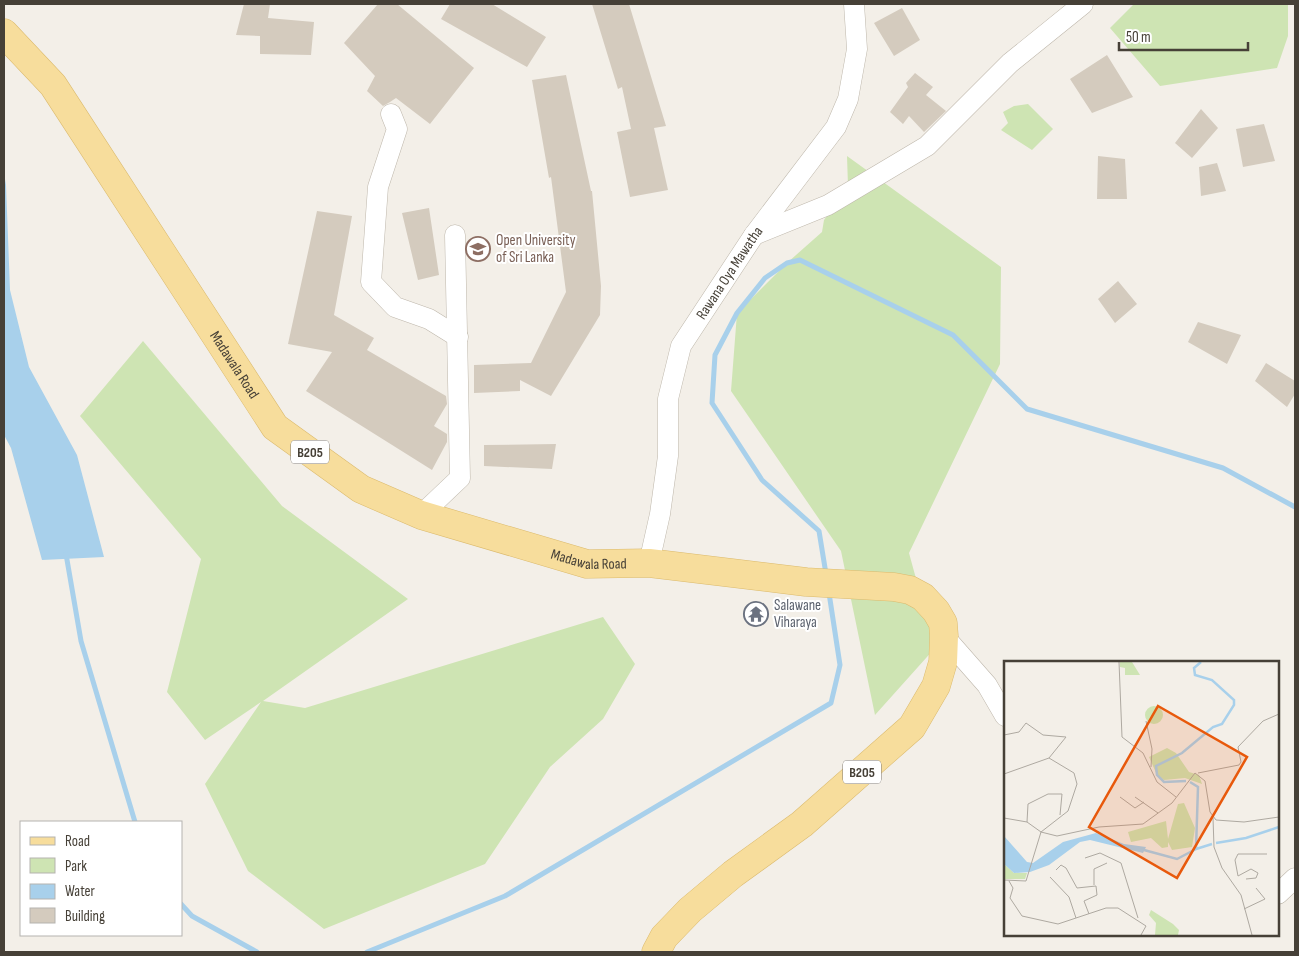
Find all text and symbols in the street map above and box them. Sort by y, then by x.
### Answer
scale bar [1119,20,1248,52]
text: 50 m [1126,28,1151,47]
street label: Rawana Oya Mawatha [692,223,767,323]
place label: Open University of Sri Lanka [496,231,576,267]
school or university icon: Open University of Sri Lanka [465,236,491,262]
street label: Madawala Road [205,328,263,402]
road number: B205 [291,441,329,464]
street label: Madawala Road [549,545,627,574]
place label: Salawane Viharaya [774,596,821,632]
temple icon: Salawane Viharaya [743,601,769,627]
inset map [1004,661,1279,936]
road number: B205 [843,760,881,784]
legend [20,821,182,936]
text: Road [65,832,90,851]
text: Park [65,857,87,876]
text: Water [65,882,96,901]
text: Building [65,907,105,926]

